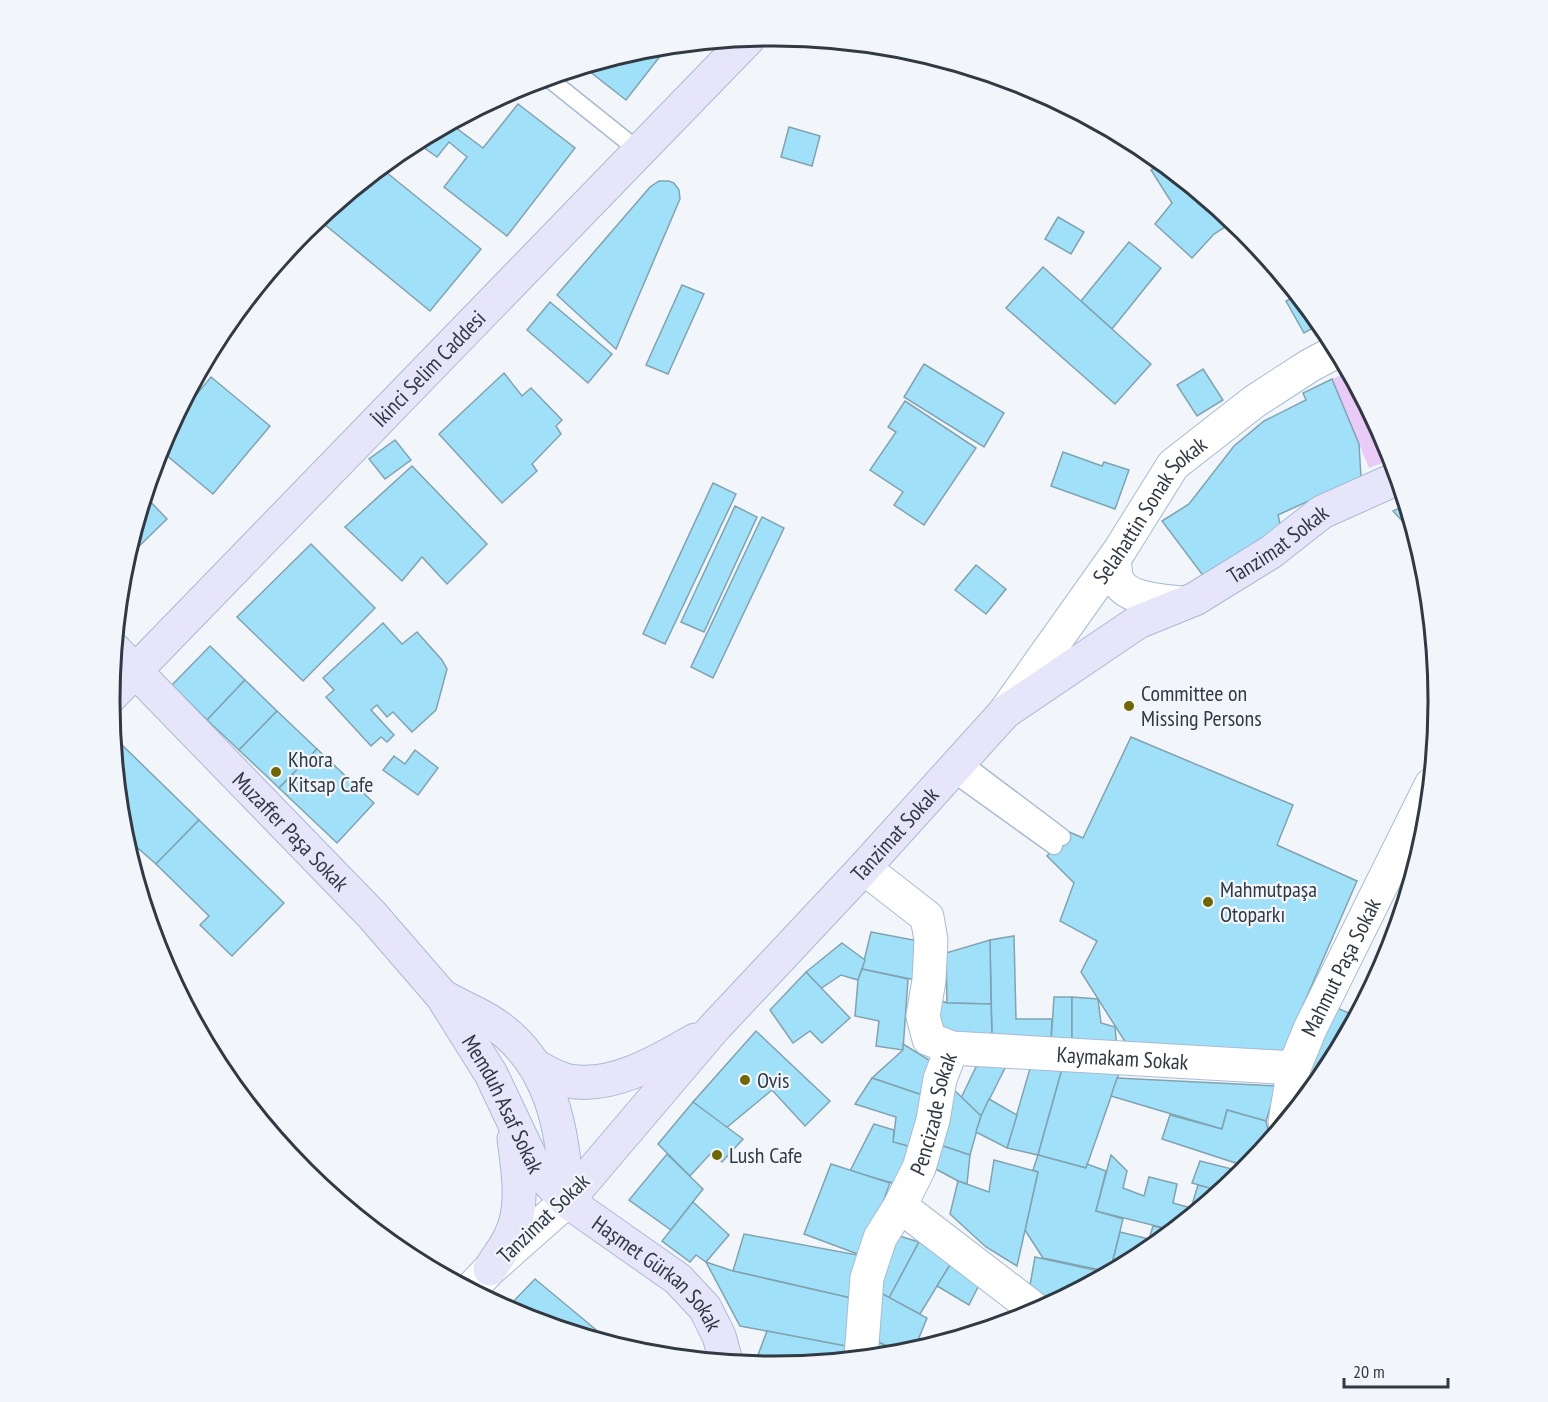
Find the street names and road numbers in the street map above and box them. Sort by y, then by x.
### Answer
street label: İkinci Selim Caddesi [366,304,491,433]
street label: Selahattin Sonak Sokak [1086,430,1213,589]
street label: Tanzimat Sokak [1222,498,1334,590]
street label: Muzaffer Paşa Sokak [227,766,355,897]
street label: Tanzimat Sokak [845,781,945,887]
street label: Mahmut Paşa Sokak [1295,893,1387,1041]
street label: Memduh Asaf Sokak [456,1029,550,1178]
street label: Kaymakam Sokak [1056,1040,1190,1076]
street label: Pencizade Sokak [904,1048,963,1180]
street label: Tanzimat Sokak [491,1167,595,1269]
street label: Haşmet Gürkan Sokak [587,1209,728,1336]

